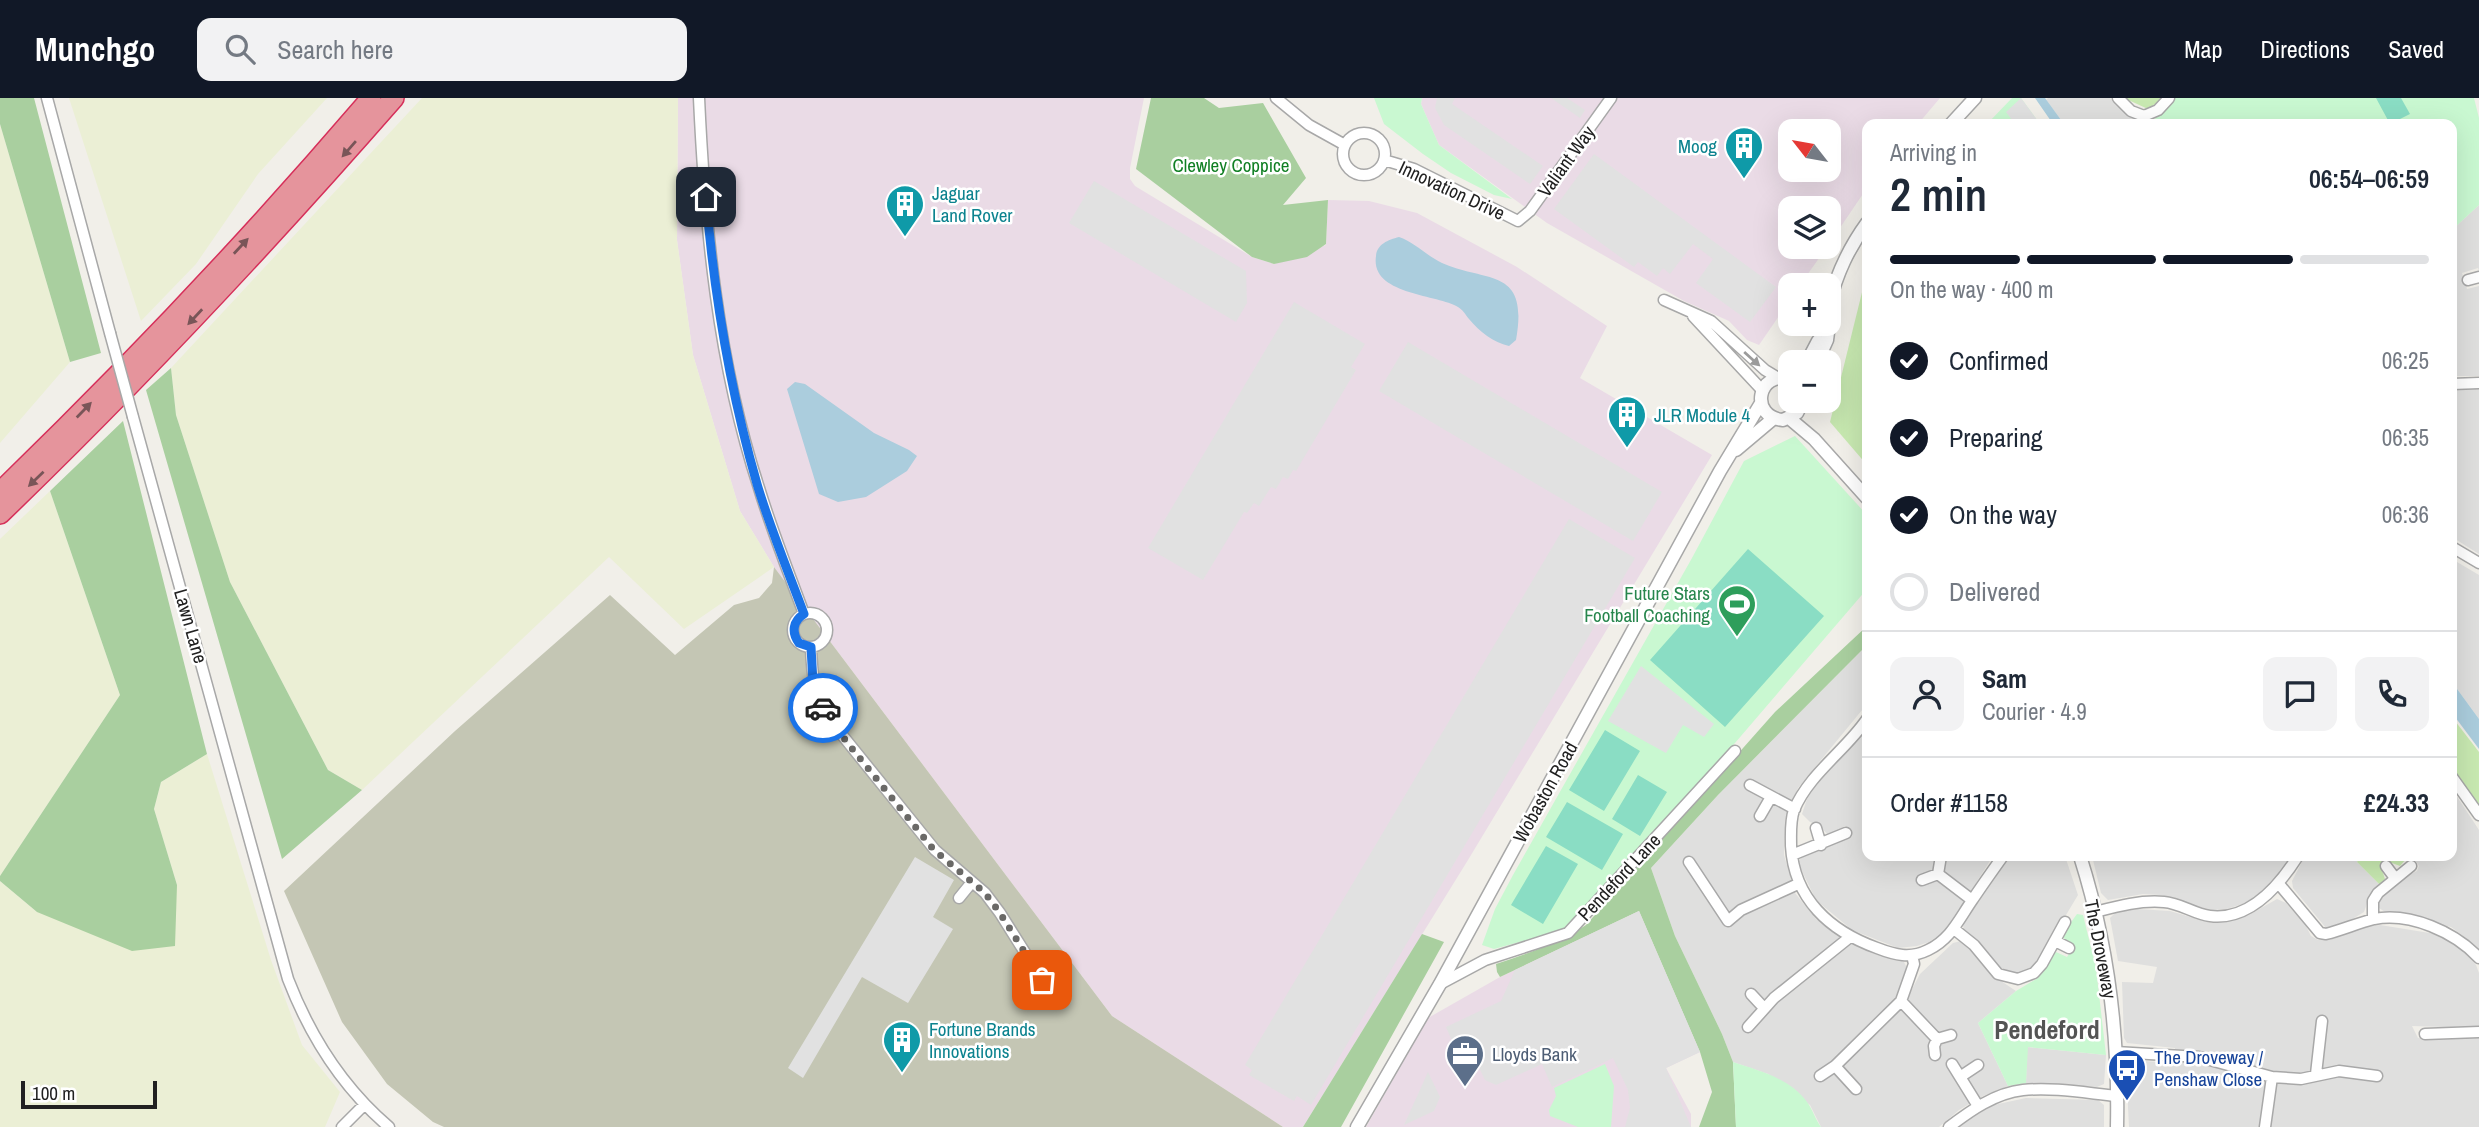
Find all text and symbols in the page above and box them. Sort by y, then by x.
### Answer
search box [197,18,687,81]
text: Munchgo [35,27,155,71]
icon: search [221,30,259,68]
text: Search here [277,32,393,67]
text: Map [2184,33,2222,65]
text: Directions [2260,33,2350,65]
text: Saved [2388,33,2444,65]
north arrow [1778,119,1841,182]
map controls [1778,119,1841,413]
street label: Valiant Way [1531,120,1601,202]
building icon: Moog [1723,125,1765,180]
place label: Moog [1678,133,1717,159]
text: Arriving in [1890,137,1977,168]
one-way arrow [341,140,357,158]
park label: Clewley Coppice [1173,152,1289,178]
street label: Innovation Drive [1395,154,1509,226]
text: 06:54–06:59 [2309,161,2429,196]
text: 2 min [1890,163,1987,225]
pin [676,167,736,227]
icon: home [687,178,725,216]
place label: Jaguar Land Rover [932,180,1013,228]
building icon: Jaguar Land Rover [884,183,926,238]
button: layers [1778,196,1841,259]
one-way arrow [233,237,249,255]
button: + [1778,273,1841,336]
text: On the way · 400 m [1890,274,2054,305]
one-way arrow [188,308,204,325]
icon: check [1890,342,1928,380]
text: Confirmed [1949,343,2049,378]
text: 06:25 [2382,345,2429,376]
one-way arrow [1743,350,1760,366]
button: − [1778,350,1841,413]
building icon: JLR Module 4 [1606,394,1648,449]
one-way arrow [75,402,91,419]
place label: JLR Module 4 [1654,402,1750,428]
icon: check [1890,419,1928,457]
text: Preparing [1949,420,2043,455]
text: 06:35 [2382,422,2429,453]
one-way arrow [28,471,45,487]
icon: check [1890,496,1928,534]
text: On the way [1949,497,2057,532]
text: 06:36 [2382,499,2429,530]
text: Delivered [1949,574,2040,609]
place label: Future Stars Football Coaching [1584,580,1710,628]
sports icon: Future Stars Football Coaching [1716,583,1758,638]
street label: Lawn Lane [168,586,214,666]
button: person [1890,657,1964,731]
button: chat [2263,657,2337,731]
button: phone [2355,657,2429,731]
text: Sam [1982,661,2027,696]
courier [788,673,858,743]
icon: car [804,689,842,727]
text: Courier · 4.9 [1982,696,2087,727]
street label: Wobaston Road [1507,737,1583,847]
text: Order #1158 [1890,785,2008,820]
text: £24.33 [2364,785,2429,820]
street label: Pendeford Lane [1572,828,1666,926]
street label: The Droveway [2079,897,2123,1001]
pin [1012,950,1072,1010]
icon: bag [1023,961,1061,999]
district label: Pendeford [1994,1012,2100,1047]
place label: Fortune Brands Innovations [929,1016,1036,1064]
building icon: Fortune Brands Innovations [881,1019,923,1074]
office icon: Lloyds Bank [1444,1033,1486,1088]
place label: Lloyds Bank [1492,1041,1577,1067]
place label: The Droveway / Penshaw Close [2154,1044,2264,1092]
bus stop icon: The Droveway / Penshaw Close [2106,1047,2148,1102]
scale bar [21,1078,158,1110]
text: 100 m [32,1080,75,1106]

